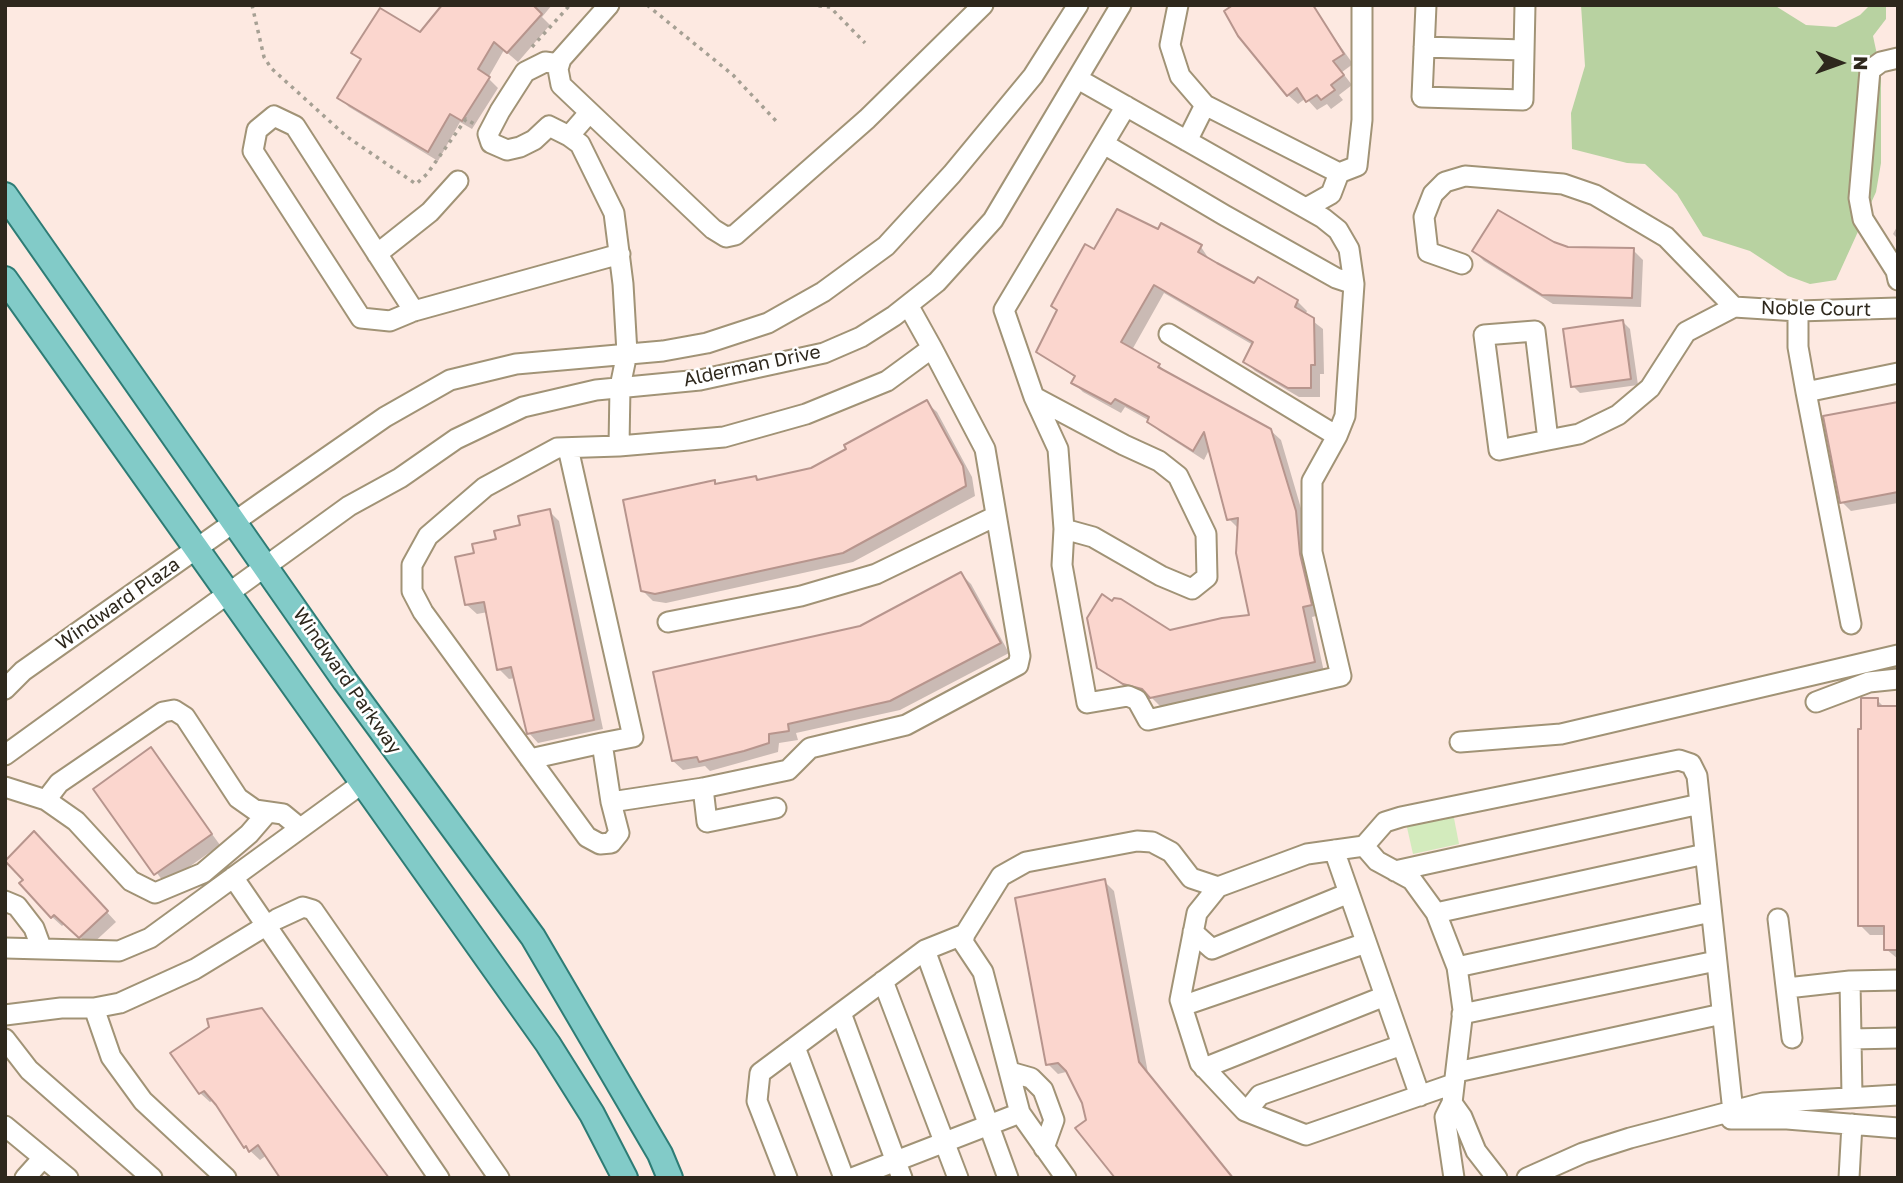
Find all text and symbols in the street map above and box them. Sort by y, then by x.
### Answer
north arrow [1805,28,1875,98]
text: N [1850,56,1873,71]
street label: Noble Court [1761,297,1871,321]
street label: Alderman Drive [681,340,823,392]
street label: Windward Plaza [52,553,184,655]
street label: Windward Parkway [288,603,406,759]

